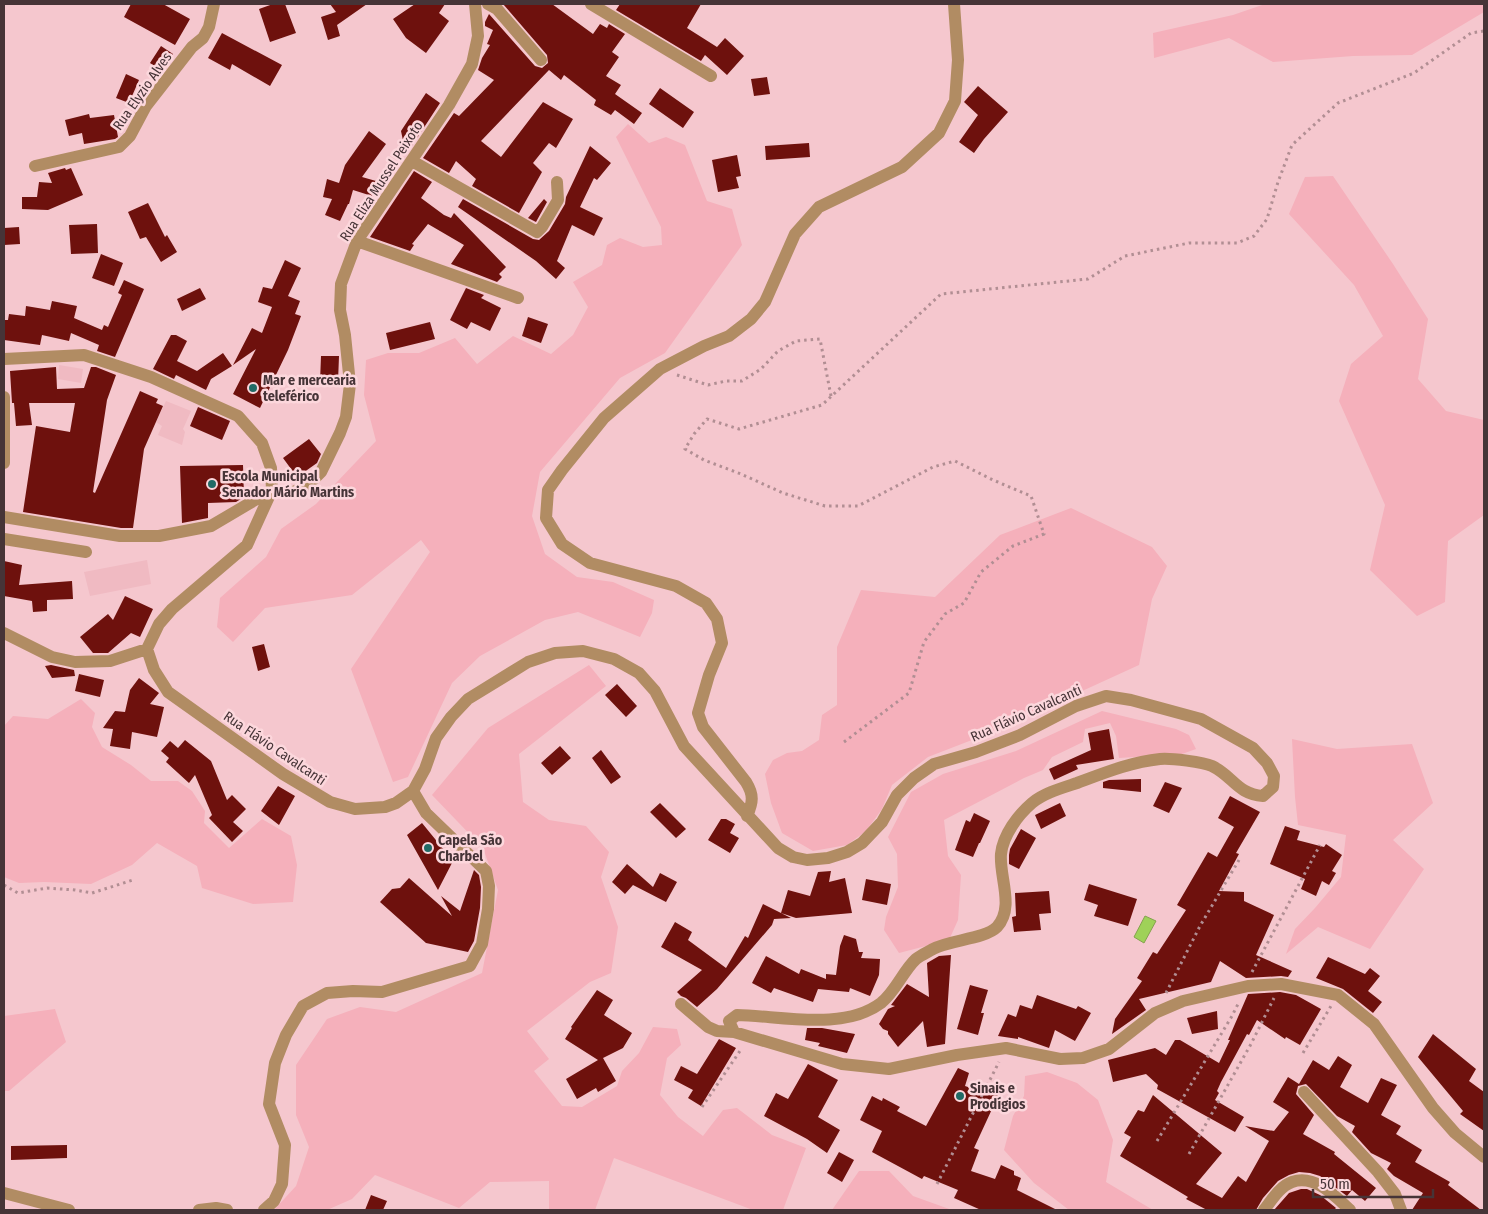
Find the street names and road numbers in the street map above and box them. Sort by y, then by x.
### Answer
street label: Rua Elyzio Alves [109,49,176,133]
street label: Rua Eliza Mussel Peixoto [336,118,427,245]
street label: Rua Flávio Cavalcanti [968,681,1084,746]
street label: Rua Flávio Cavalcanti [220,708,329,789]

